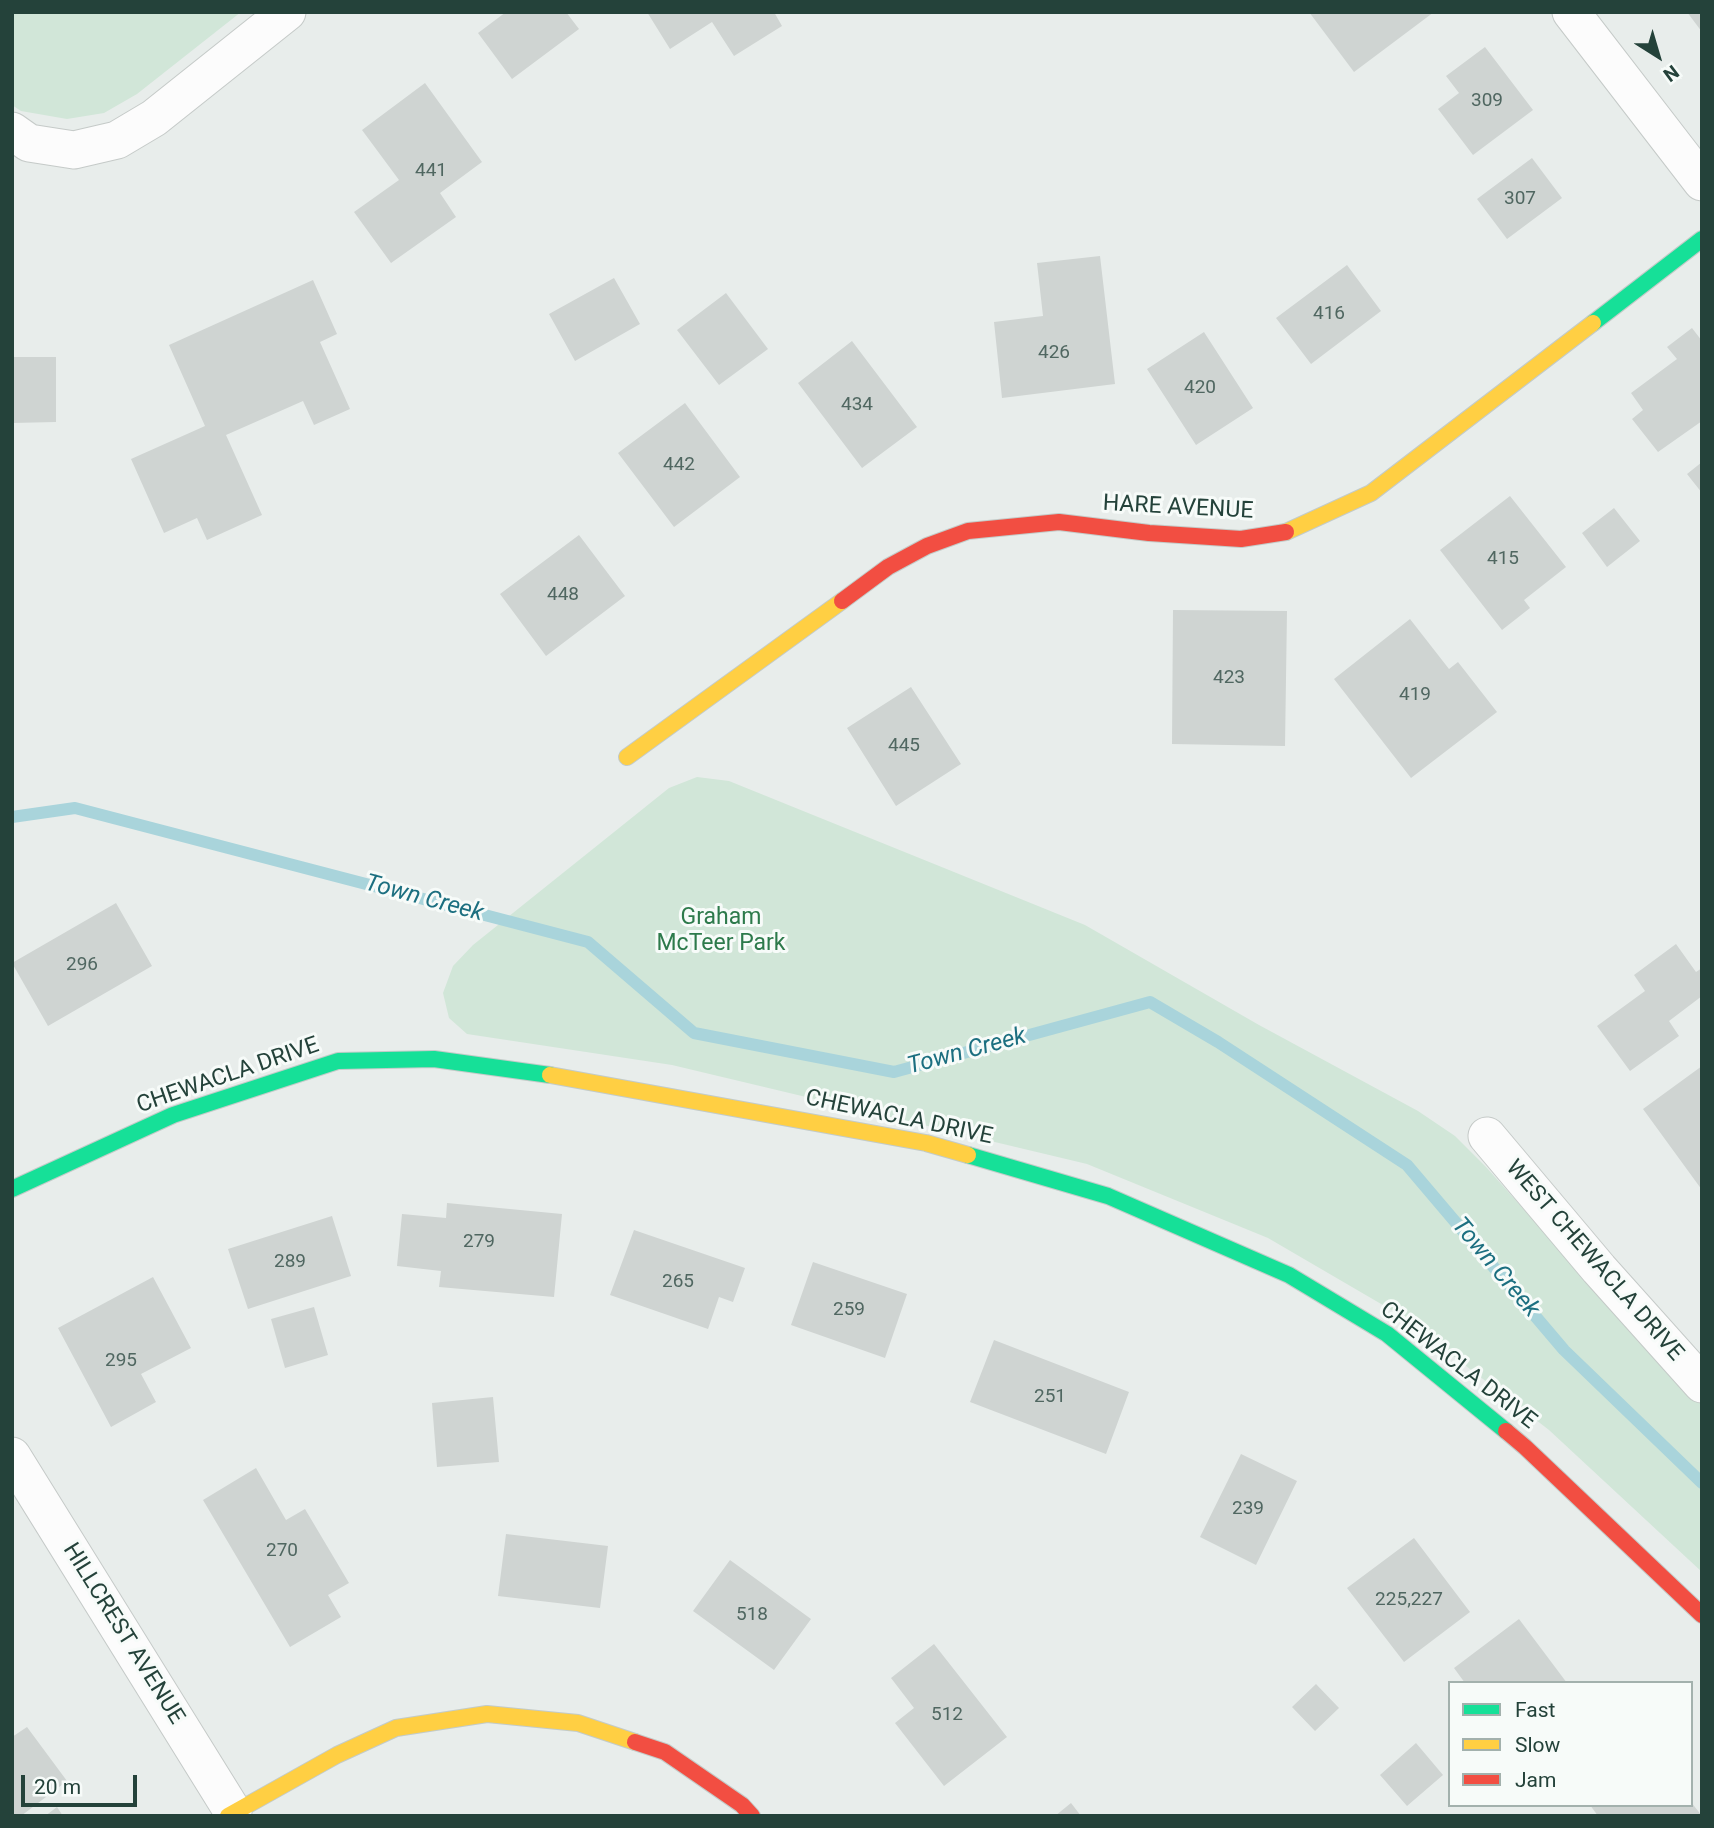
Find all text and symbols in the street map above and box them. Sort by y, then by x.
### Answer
north arrow [1623,21,1693,91]
text: N [1659,60,1683,86]
house number: 309 [1471,90,1503,112]
house number: 441 [415,160,447,182]
house number: 307 [1504,188,1536,210]
house number: 416 [1313,303,1345,325]
house number: 426 [1038,342,1070,364]
house number: 420 [1184,377,1216,399]
house number: 434 [841,394,873,416]
house number: 442 [663,454,695,476]
street label: HARE AVENUE [1102,490,1254,526]
house number: 415 [1487,548,1519,570]
house number: 448 [547,584,579,606]
house number: 423 [1213,667,1245,689]
house number: 419 [1399,684,1431,706]
house number: 445 [888,735,920,757]
water label: Town Creek [362,869,486,929]
park label: Graham McTeer Park [657,904,785,958]
house number: 296 [66,954,98,976]
water label: Town Creek [905,1022,1029,1082]
street label: CHEWACLA DRIVE [133,1032,323,1120]
street label: CHEWACLA DRIVE [803,1085,995,1151]
street label: WEST CHEWACLA DRIVE [1499,1155,1689,1367]
water label: Town Creek [1445,1212,1545,1324]
house number: 279 [463,1231,495,1253]
house number: 289 [274,1251,306,1273]
house number: 265 [662,1271,694,1293]
street label: CHEWACLA DRIVE [1374,1296,1542,1436]
house number: 259 [833,1299,865,1321]
house number: 295 [105,1350,137,1372]
house number: 251 [1034,1386,1066,1408]
house number: 239 [1232,1498,1264,1520]
street label: HILLCREST AVENUE [56,1538,190,1730]
house number: 270 [266,1540,298,1562]
house number: 225,227 [1375,1589,1443,1611]
house number: 518 [736,1604,768,1626]
legend [1448,1681,1693,1807]
text: Fast [1515,1698,1555,1722]
house number: 512 [931,1704,963,1726]
text: Slow [1515,1733,1560,1757]
scale bar [24,1762,140,1806]
text: Jam [1515,1768,1556,1792]
text: 20 m [34,1775,81,1799]

